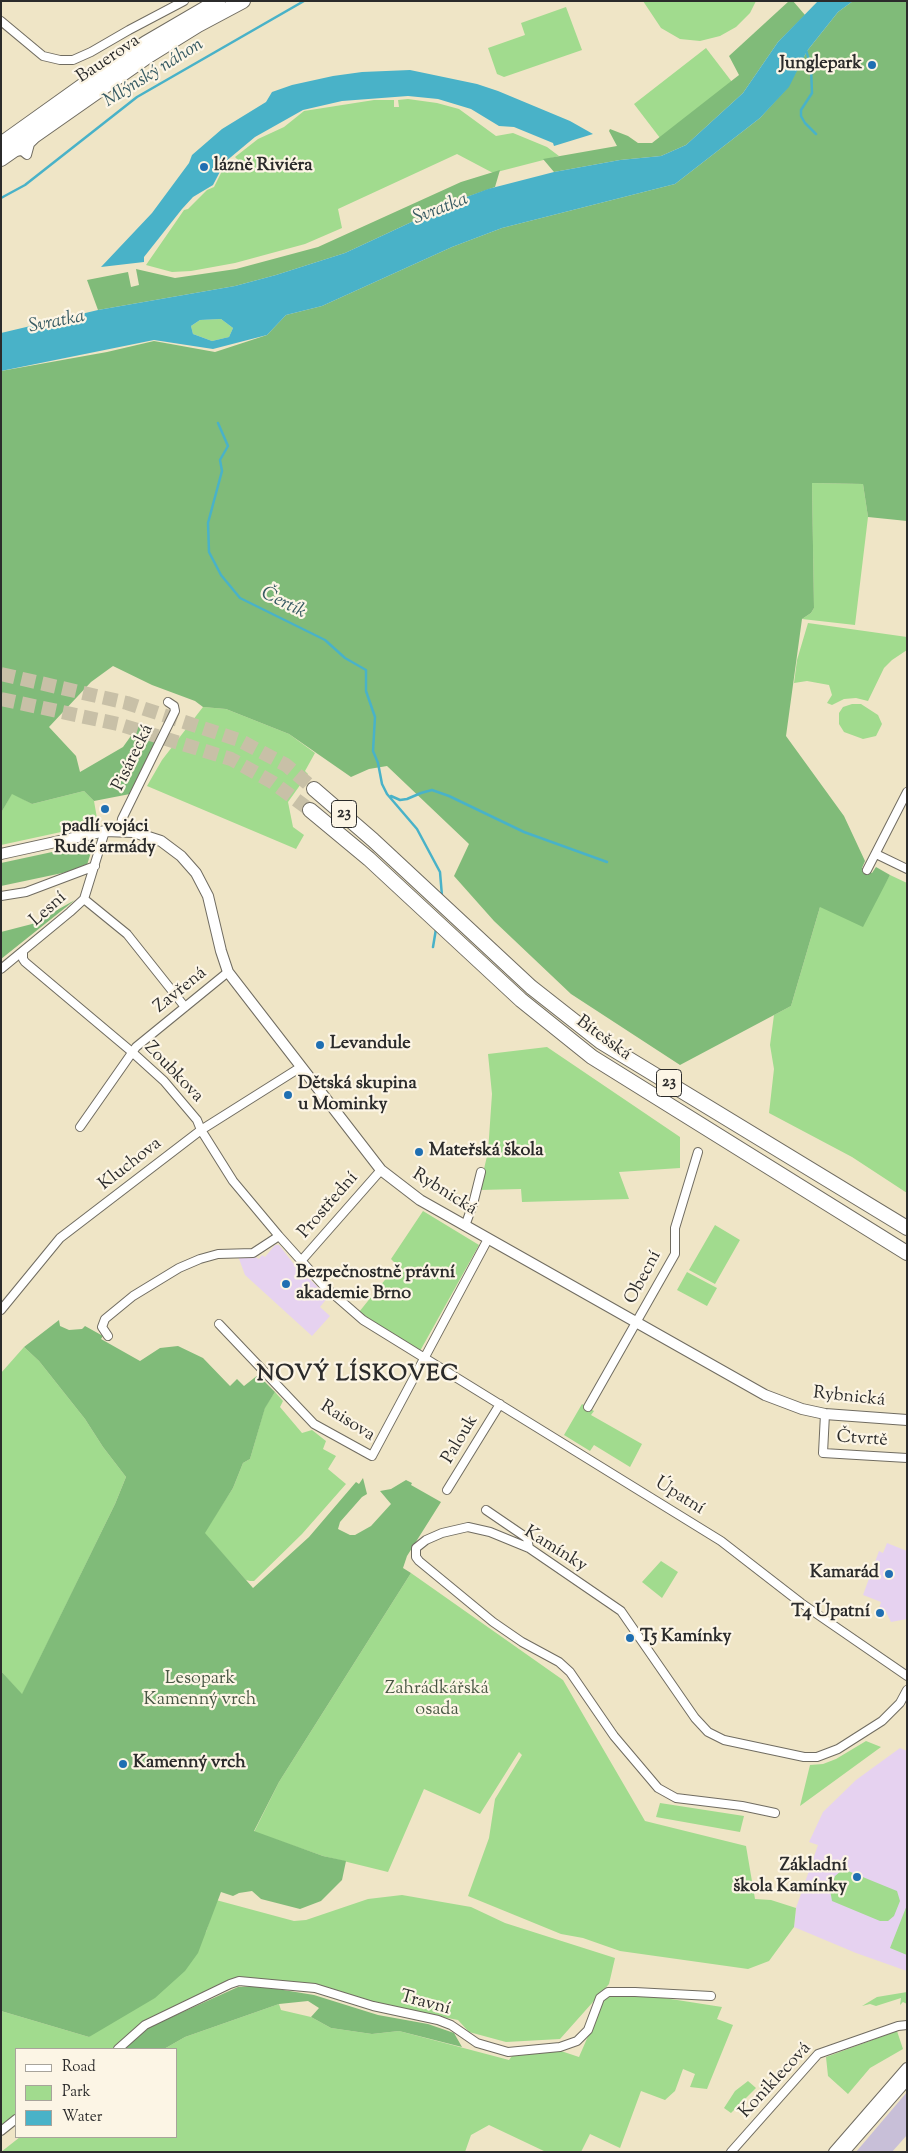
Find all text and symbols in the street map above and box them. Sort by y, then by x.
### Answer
street label: Bauerova [73,31,145,89]
water label: Mlýnský náhon [100,34,208,114]
place label: Junglepark [780,54,862,76]
marker: Junglepark [866,59,878,71]
place label: lázně Riviéra [214,156,313,178]
marker: lázně Riviéra [198,161,210,173]
water label: Svratka [410,189,472,231]
water label: Svratka [27,306,87,340]
water label: Čertík [257,583,309,625]
street label: Pisárecká [109,721,159,795]
road number: 23 [332,801,356,828]
marker: padlí vojáci Rudé armády [99,803,111,815]
place label: padlí vojáci Rudé armády [54,817,156,860]
street label: Lesní [26,888,72,932]
street label: Zavřená [150,963,212,1019]
street label: Bítešská [571,1012,635,1066]
place label: Levandule [330,1034,411,1056]
street label: Zoubkova [139,1038,207,1108]
marker: Levandule [314,1039,326,1051]
road number: 23 [656,1070,682,1096]
place label: Dětská skupina u Mominky [298,1074,417,1116]
marker: Dětská skupina u Mominky [282,1089,294,1101]
street label: Kluchova [95,1134,167,1196]
place label: Mateřská škola [429,1141,544,1163]
marker: Mateřská škola [413,1146,425,1158]
street label: Rybnická [408,1165,480,1221]
street label: Prostřední [294,1168,364,1244]
street label: Obecní [621,1248,667,1308]
place label: Bezpečnostně právní akademie Brno [296,1263,455,1306]
marker: Bezpečnostně právní akademie Brno [280,1278,292,1290]
district label: NOVÝ LÍSKOVEC [255,1363,461,1389]
street label: Rybnická [812,1383,886,1413]
street label: Raisova [316,1397,378,1447]
street label: Palouk [438,1412,484,1468]
street label: Čtvrtě [836,1427,888,1453]
street label: Úpatní [650,1473,708,1521]
street label: Kamínky [519,1522,591,1578]
place label: Kamarád [810,1563,879,1585]
marker: Kamarád [883,1568,895,1580]
place label: T4 Úpatní [791,1602,870,1624]
marker: T4 Úpatní [874,1607,886,1619]
place label: T5 Kamínky [640,1627,731,1649]
marker: T5 Kamínky [624,1632,636,1644]
park label: Lesopark Kamenný vrch [144,1669,256,1712]
park label: Zahrádkářská osada [385,1679,489,1722]
place label: Kamenný vrch [133,1753,246,1775]
marker: Kamenný vrch [117,1758,129,1770]
place label: Základní škola Kamínky [733,1856,847,1898]
marker: Základní škola Kamínky [851,1871,863,1883]
street label: Travní [398,1987,452,2021]
street label: Koniklecová [735,2039,817,2123]
legend [15,2048,178,2138]
text: Road [62,2057,96,2078]
text: Park [62,2082,91,2103]
text: Water [62,2107,102,2128]

